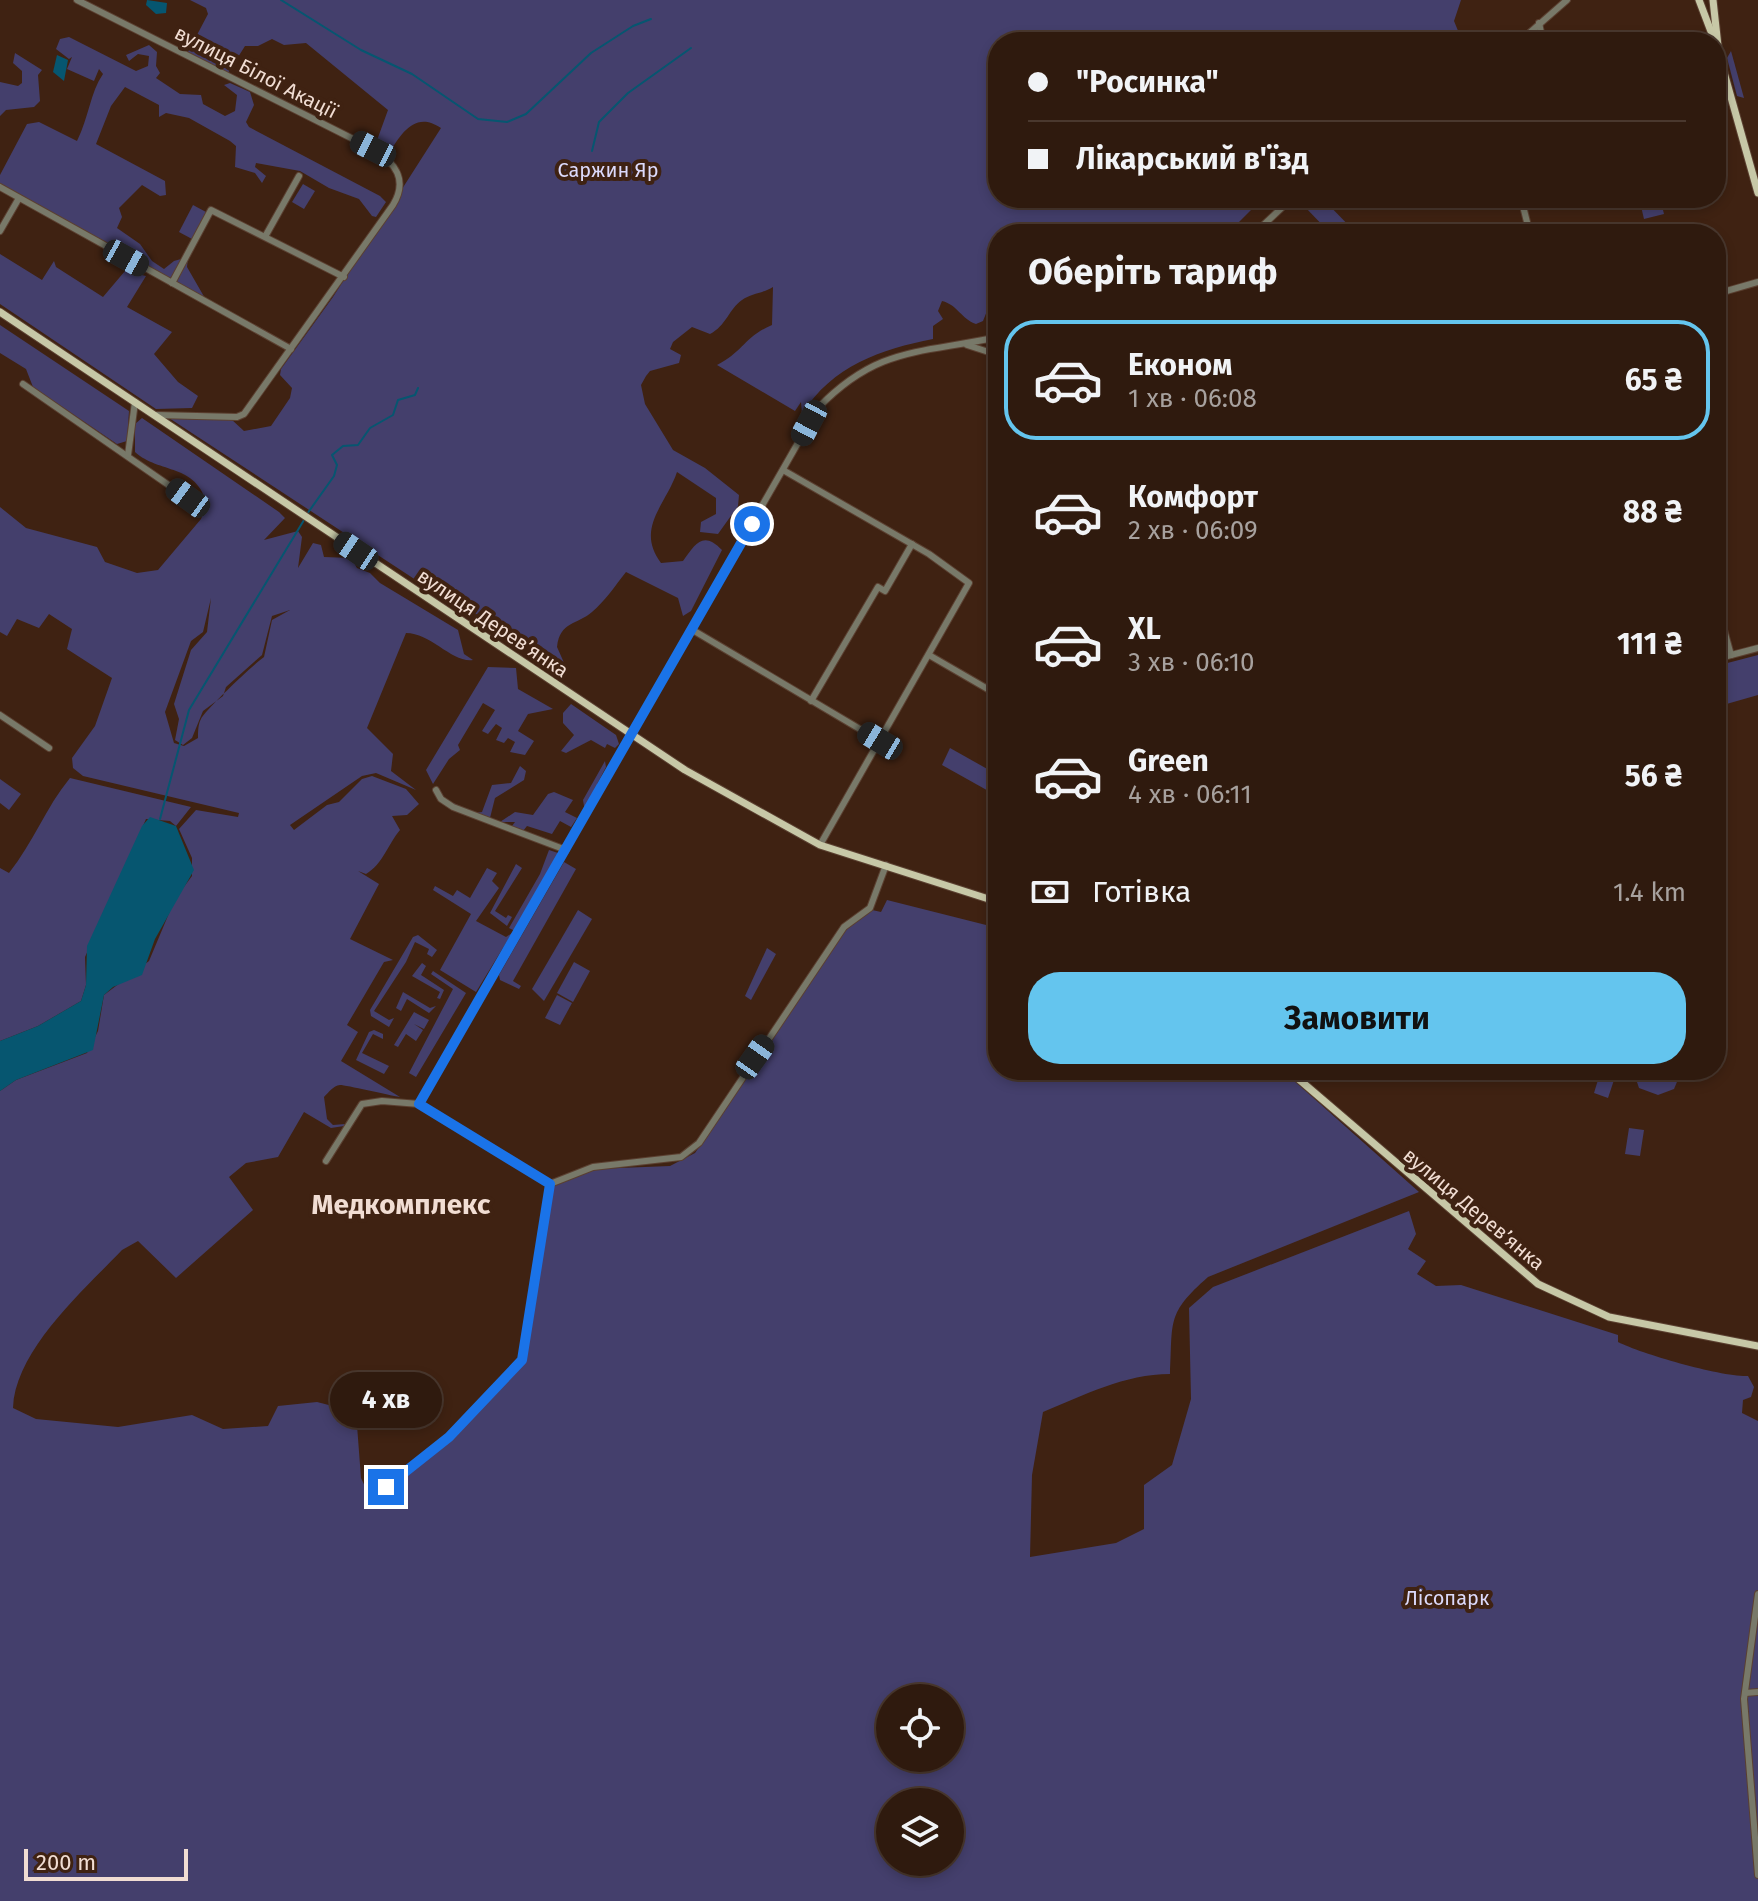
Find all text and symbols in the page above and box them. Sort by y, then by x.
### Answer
street label: вулиця Білої Акації [171,21,342,124]
text: "Росинка" [1076,64,1219,100]
car [346,127,400,171]
text: Лікарський в'їзд [1076,141,1308,177]
park label: Саржин Яр [557,158,659,182]
car [99,236,153,280]
text: Оберіть тариф [1028,250,1278,294]
icon: car [1032,344,1104,416]
text: Економ [1128,347,1232,383]
text: 65 ₴ [1625,362,1682,398]
text: 1 хв · 06:08 [1128,383,1257,414]
car [787,396,831,450]
car [162,474,214,522]
icon: car [1032,476,1104,548]
text: Комфорт [1128,479,1258,515]
text: 88 ₴ [1623,494,1682,530]
route start [734,506,770,542]
text: 2 хв · 06:09 [1128,515,1258,546]
car [329,528,383,574]
street label: вулиця Дерев’янка [413,564,573,682]
icon: car [1032,608,1104,680]
text: XL [1128,611,1161,647]
text: 111 ₴ [1617,626,1682,662]
text: 3 хв · 06:10 [1128,647,1255,678]
car [853,718,907,764]
icon: car [1032,740,1104,812]
text: Green [1128,743,1209,779]
text: 56 ₴ [1625,758,1682,794]
text: 4 хв · 06:11 [1128,779,1252,810]
icon: cash [1028,870,1072,914]
text: Готівка [1092,874,1191,910]
text: 1.4 km [1613,877,1686,908]
button: Замовити [1028,972,1686,1064]
car [731,1030,779,1084]
street label: вулиця Дерев’янка [1398,1143,1550,1275]
district label: Медкомплекс [311,1188,491,1221]
callout: 4 хв [330,1371,442,1427]
text: 4 хв [362,1384,410,1415]
route end [368,1469,404,1505]
park label: Лісопарк [1405,1586,1490,1610]
map controls [876,1684,964,1876]
button: locate [876,1684,964,1772]
button: layers [876,1788,964,1876]
scale bar [24,1845,188,1881]
text: 200 m [36,1849,96,1876]

